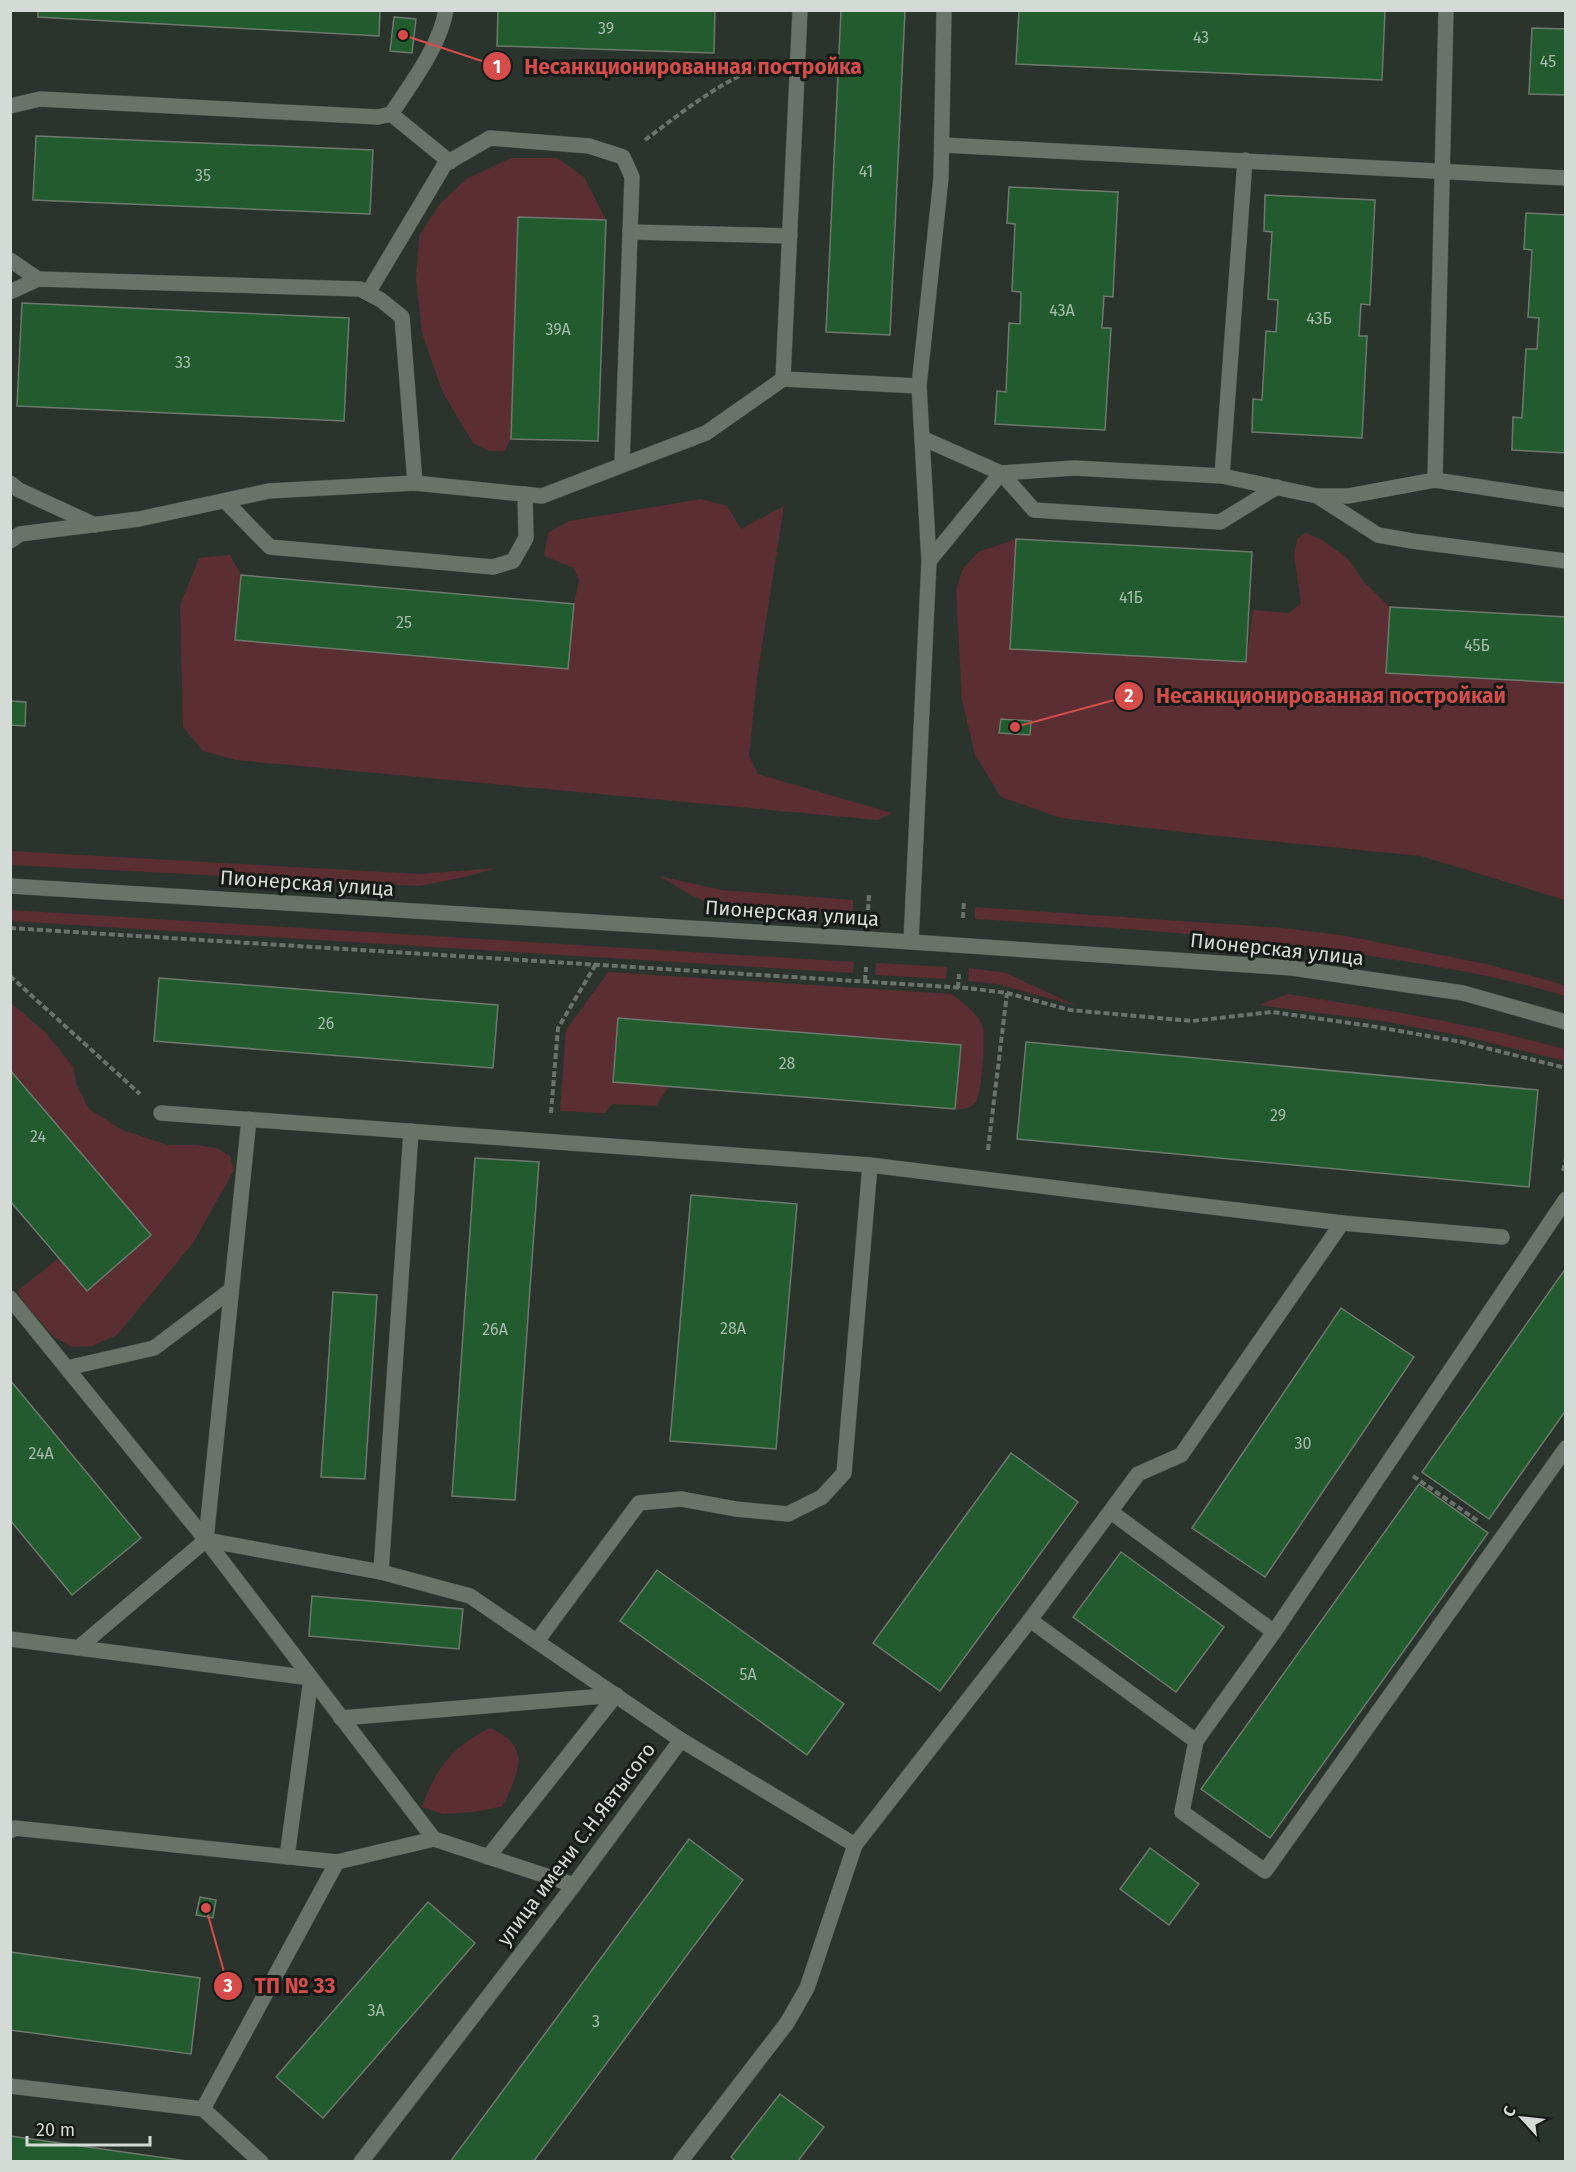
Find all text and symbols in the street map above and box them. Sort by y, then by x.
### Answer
house number: 39 [598,19,614,38]
house number: 43 [1193,28,1209,47]
callout: Несанкционированная постройка [482,47,873,86]
house number: 45 [1540,52,1556,71]
text: Несанкционированная постройка [524,54,862,80]
text: 1 [493,56,501,78]
house number: 41 [859,162,873,181]
house number: 35 [195,166,211,185]
house number: 43А [1049,301,1076,320]
house number: 43Б [1306,309,1332,328]
house number: 39А [545,320,571,339]
house number: 33 [175,353,191,372]
house number: 41Б [1119,588,1143,607]
house number: 25 [396,613,412,632]
house number: 45Б [1464,636,1490,655]
callout: Несанкционированная постройкай [1114,676,1518,715]
text: Несанкционированная постройкай [1156,683,1506,709]
text: 2 [1124,685,1134,707]
street label: Пионерская улица [219,865,395,901]
street label: Пионерская улица [704,895,880,931]
street label: Пионерская улица [1189,928,1365,970]
house number: 26 [318,1014,334,1033]
house number: 28 [779,1054,796,1073]
house number: 29 [1270,1106,1286,1125]
house number: 24 [30,1127,46,1146]
house number: 28А [720,1319,747,1338]
house number: 26А [482,1320,509,1339]
house number: 30 [1295,1434,1312,1453]
house number: 24А [28,1444,54,1463]
house number: 5А [739,1665,757,1684]
street label: улица имени С.Н.Явтысого [492,1738,660,1950]
callout: ТП № 33 [213,1966,347,2005]
text: ТП № 33 [255,1973,336,1999]
text: 3 [222,1975,233,1997]
house number: 3А [367,2001,385,2020]
house number: 3 [592,2012,600,2031]
north arrow [1492,2088,1552,2148]
text: С [1499,2102,1520,2120]
scale bar [27,2109,150,2147]
text: 20 m [36,2119,75,2141]

